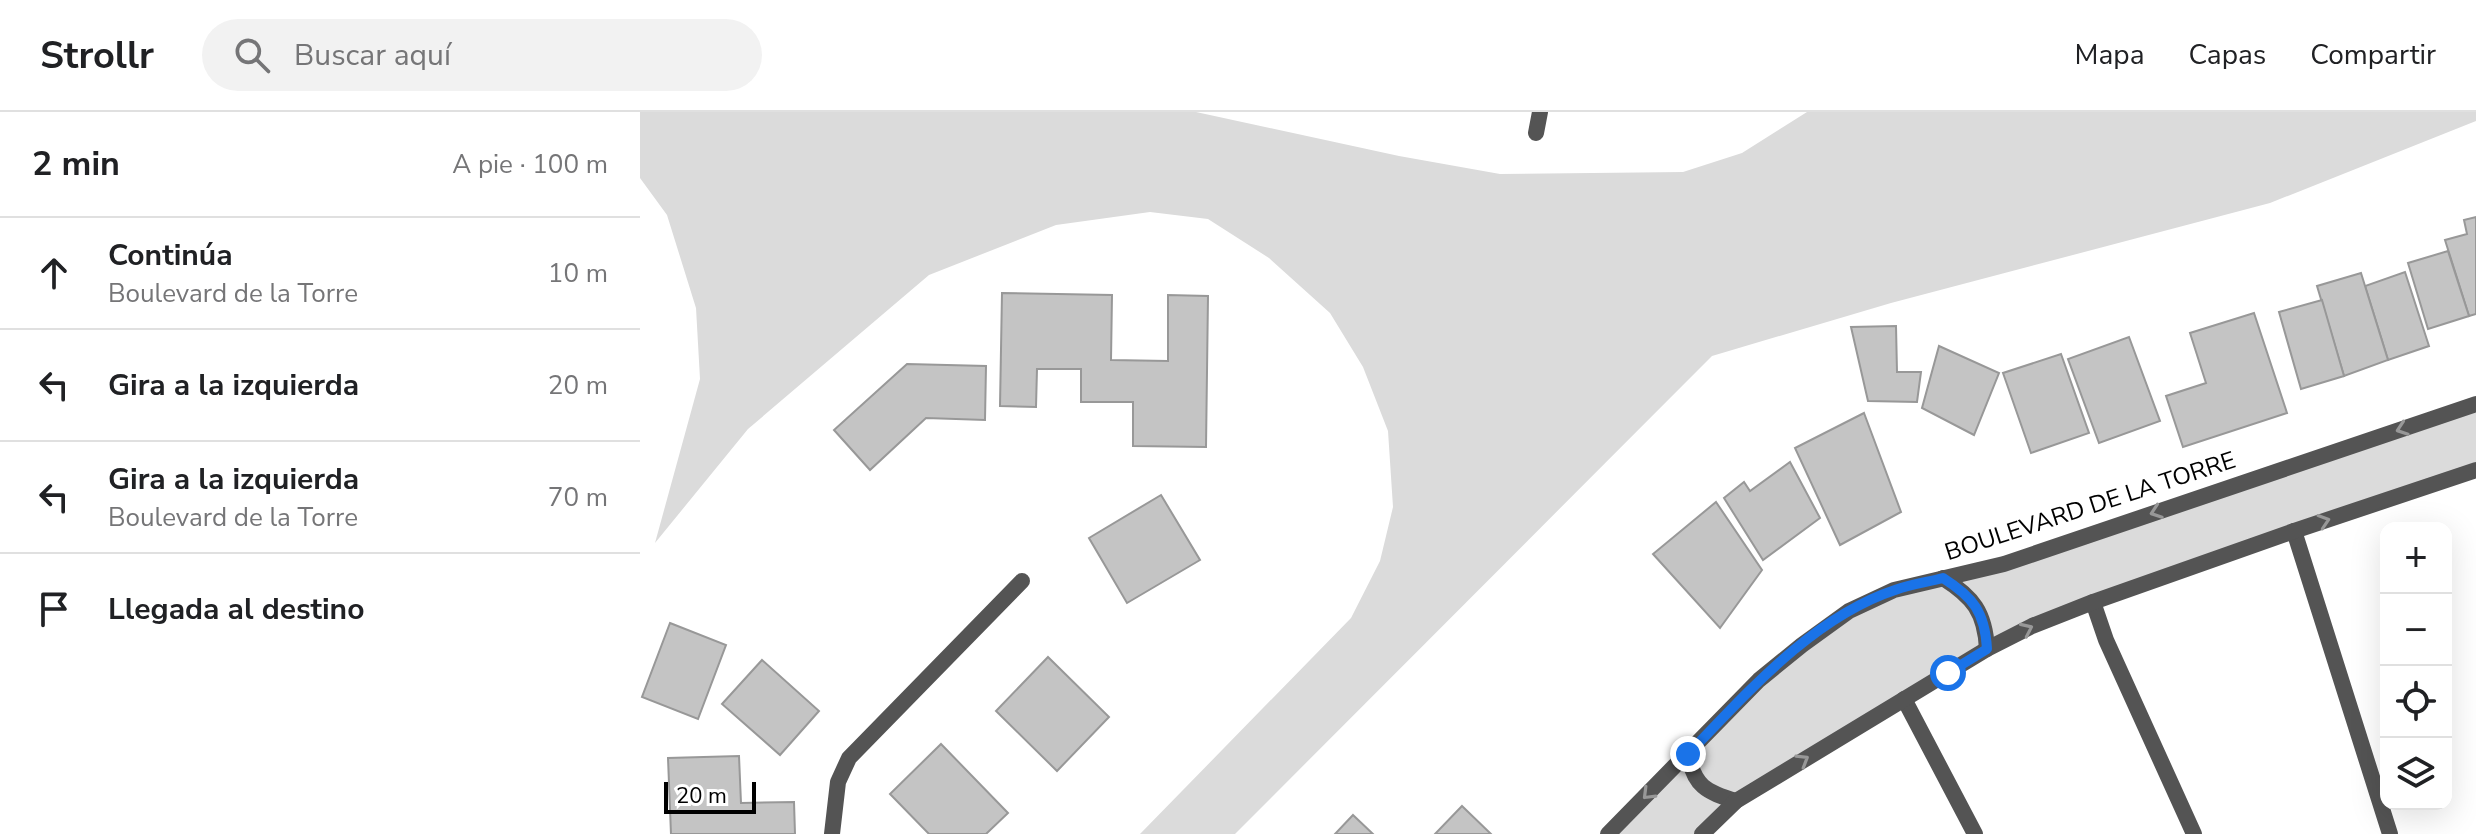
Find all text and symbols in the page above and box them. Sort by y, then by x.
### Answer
search box [202,19,762,91]
text: Strollr [40,30,154,81]
icon: search [230,33,274,77]
text: Buscar aquí [294,35,451,76]
text: Mapa [2075,36,2144,74]
text: Capas [2188,36,2266,74]
text: Compartir [2310,36,2436,74]
text: 2 min [32,141,120,187]
text: A pie · 100 m [452,147,608,182]
text: Continúa [108,235,233,276]
icon: ahead [32,251,76,295]
text: 10 m [548,256,608,291]
text: Boulevard de la Torre [108,276,358,311]
icon: left [32,363,76,407]
text: Gira a la izquierda [108,365,359,406]
text: 20 m [548,368,608,403]
one-way arrow [2396,420,2410,436]
street label: BOULEVARD DE LA TORRE [1941,444,2239,568]
text: Gira a la izquierda [108,459,359,500]
icon: left [32,475,76,519]
text: 70 m [548,480,608,515]
text: Boulevard de la Torre [108,500,358,535]
one-way arrow [2149,503,2163,519]
one-way arrow [2316,514,2330,530]
map controls [2380,522,2452,810]
button: + [2380,522,2452,594]
icon: arrive [32,587,76,631]
text: Llegada al destino [108,589,364,630]
button: − [2380,594,2452,666]
one-way arrow [2019,623,2033,639]
route start [1930,655,1966,691]
button: locate [2380,666,2452,738]
route end [1670,736,1706,772]
button: layers [2380,738,2452,810]
one-way arrow [1794,755,1809,770]
scale bar [664,778,756,814]
text: 20 m [676,781,727,811]
one-way arrow [1643,785,1657,799]

